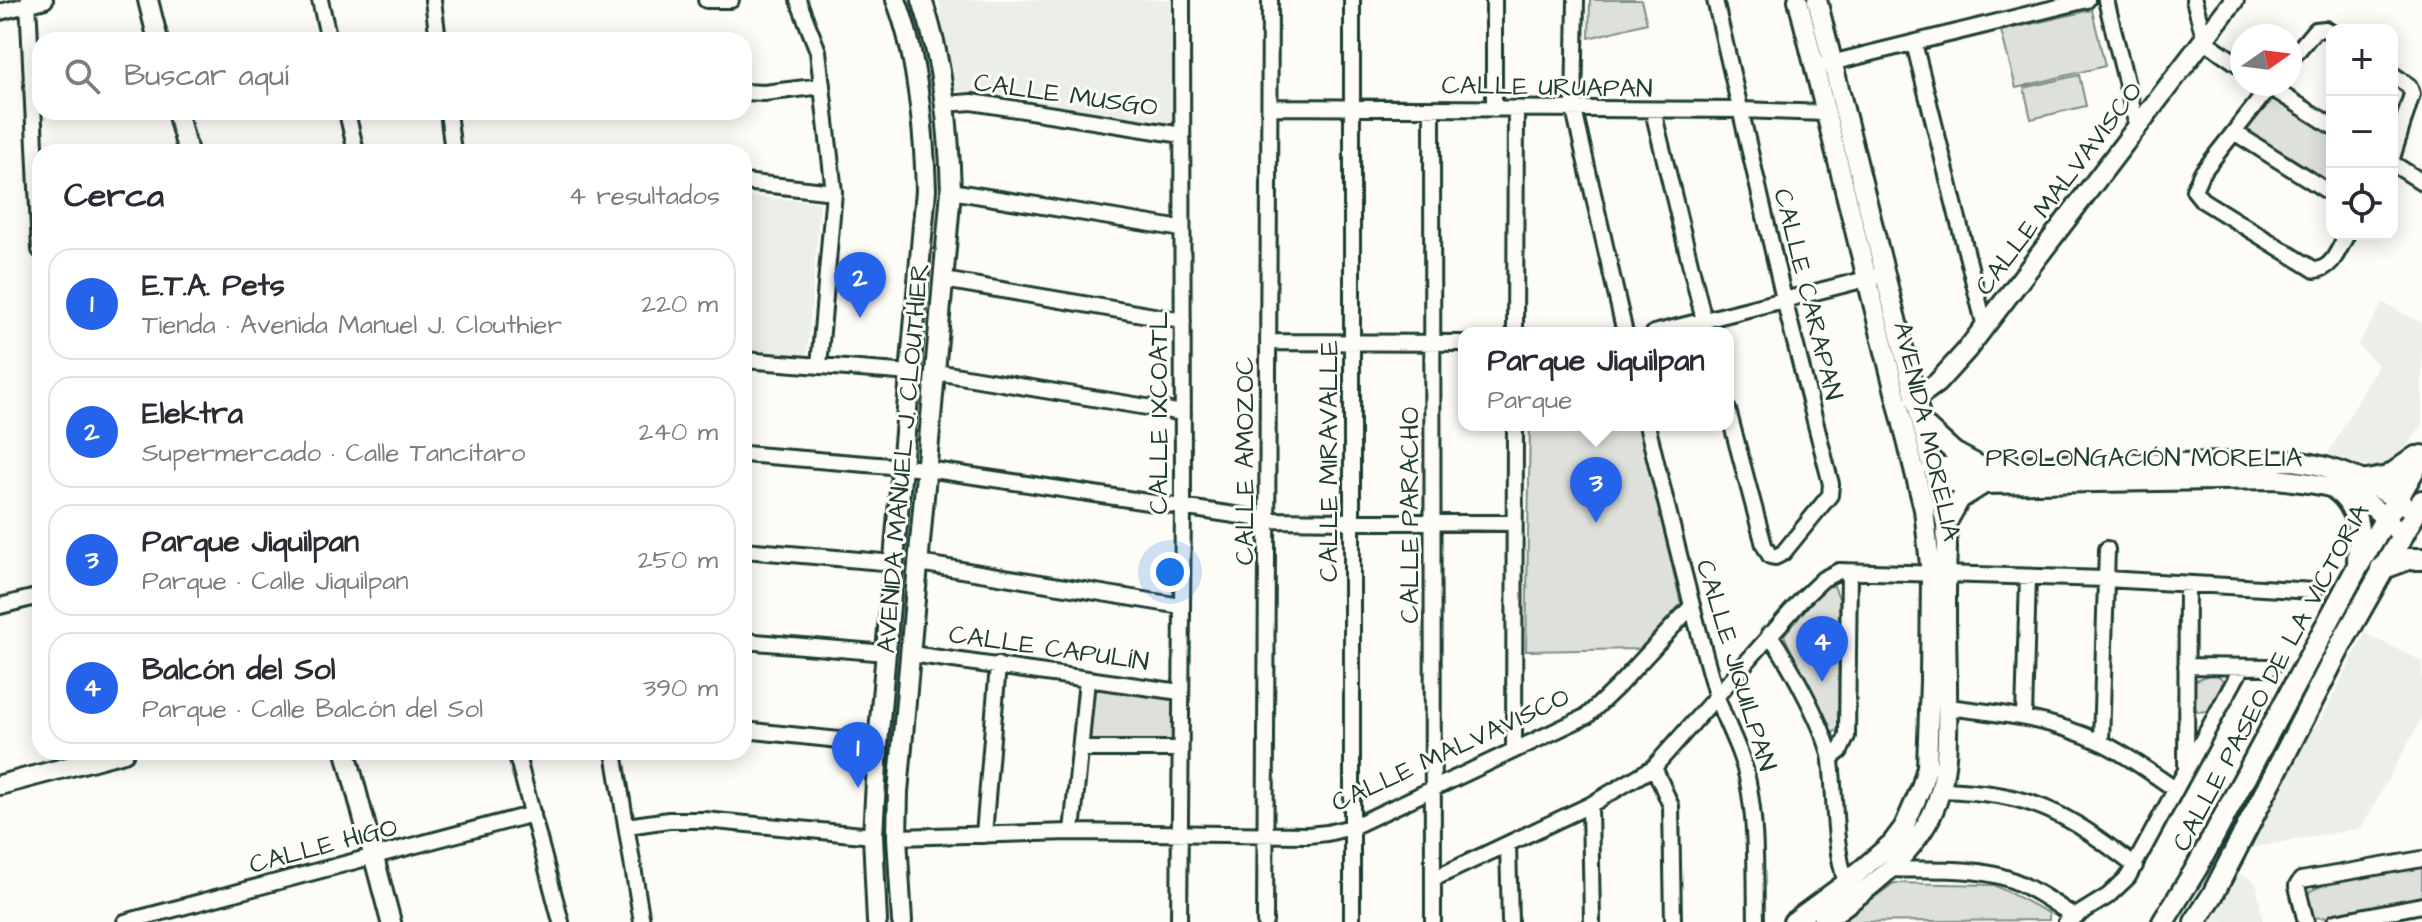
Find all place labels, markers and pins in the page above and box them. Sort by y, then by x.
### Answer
pin: 2 [834,252,886,318]
pin: 3 [1570,457,1622,523]
pin: 4 [1796,616,1848,682]
pin: 1 [832,722,884,788]

